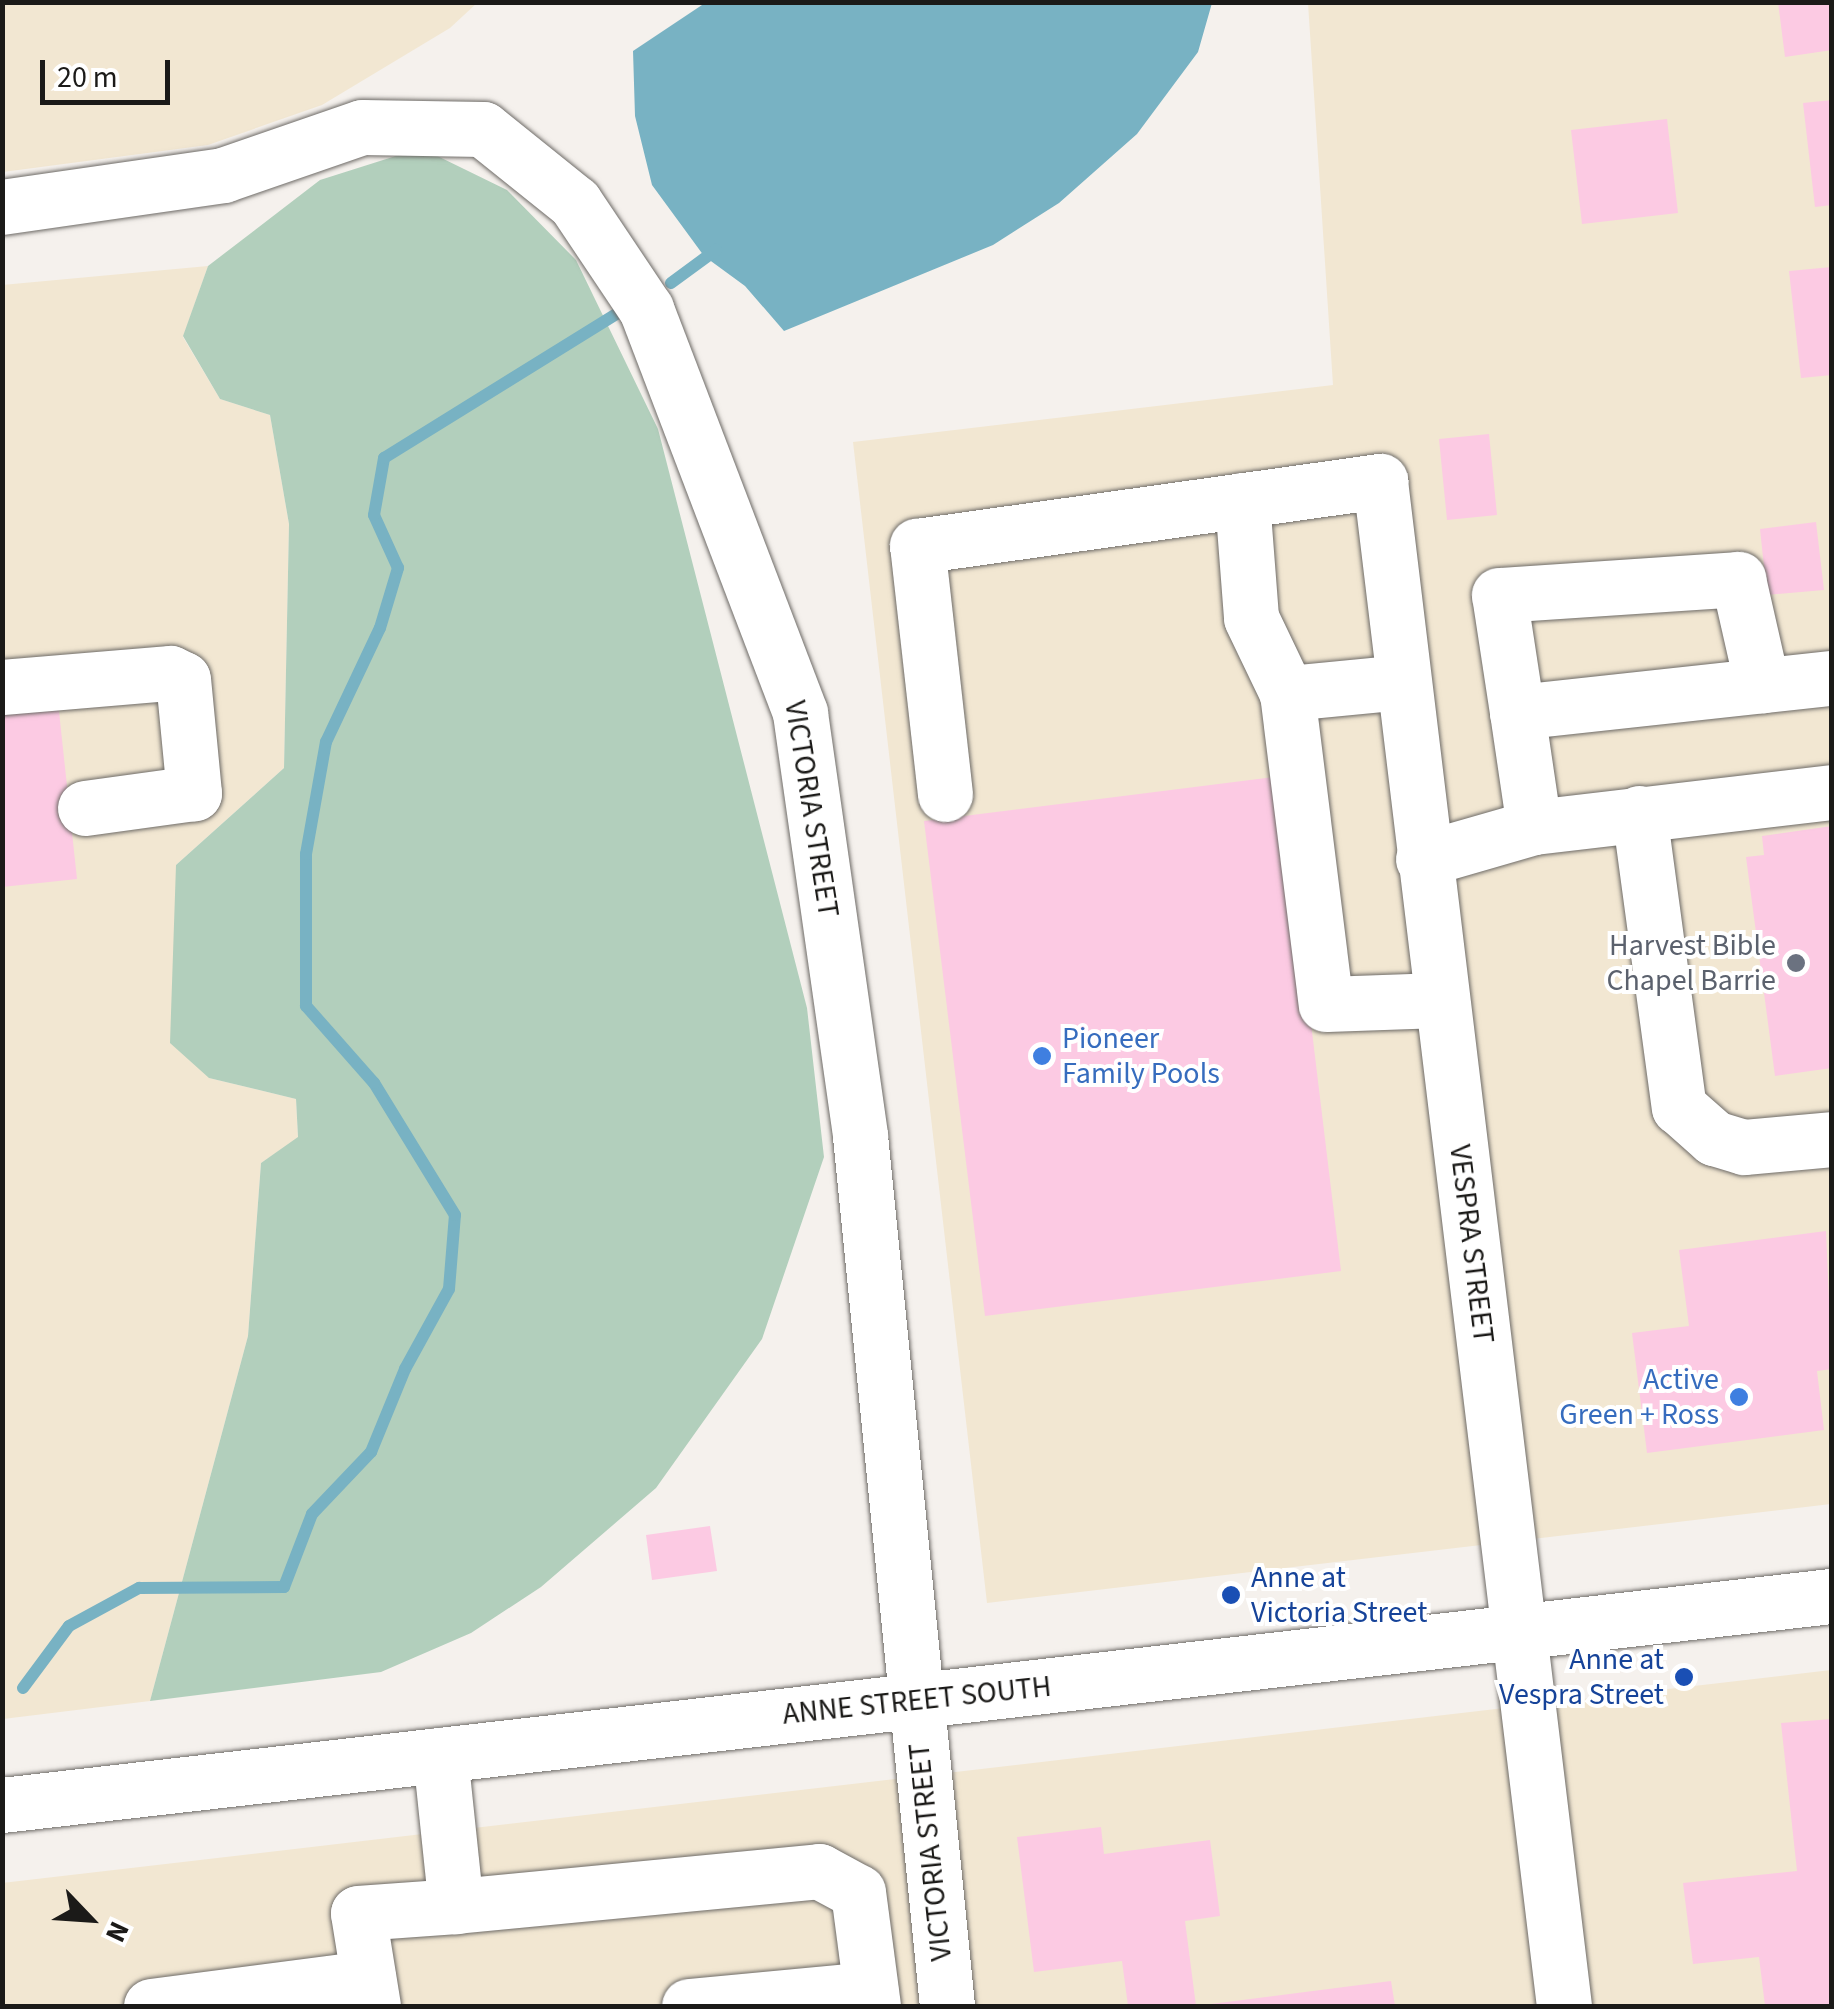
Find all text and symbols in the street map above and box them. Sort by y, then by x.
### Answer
scale bar [45,40,175,102]
text: 20 m [57,56,118,99]
street label: VICTORIA STREET [776,698,846,920]
place label: Harvest Bible Chapel Barrie [1606,928,1776,998]
marker: Harvest Bible Chapel Barrie [1785,952,1807,974]
place label: Pioneer Family Pools [1062,1021,1220,1092]
marker: Pioneer Family Pools [1031,1045,1053,1067]
street label: VESPRA STREET [1441,1143,1501,1345]
place label: Active Green + Ross [1559,1362,1719,1432]
marker: Active Green + Ross [1728,1386,1750,1408]
place label: Anne at Victoria Street [1251,1560,1427,1630]
marker: Anne at Victoria Street [1220,1584,1242,1606]
place label: Anne at Vespra Street [1499,1642,1664,1712]
marker: Anne at Vespra Street [1673,1666,1695,1688]
street label: ANNE STREET SOUTH [781,1669,1053,1733]
street label: VICTORIA STREET [902,1741,960,1963]
north arrow [40,1869,140,1969]
text: N [95,1915,139,1949]

